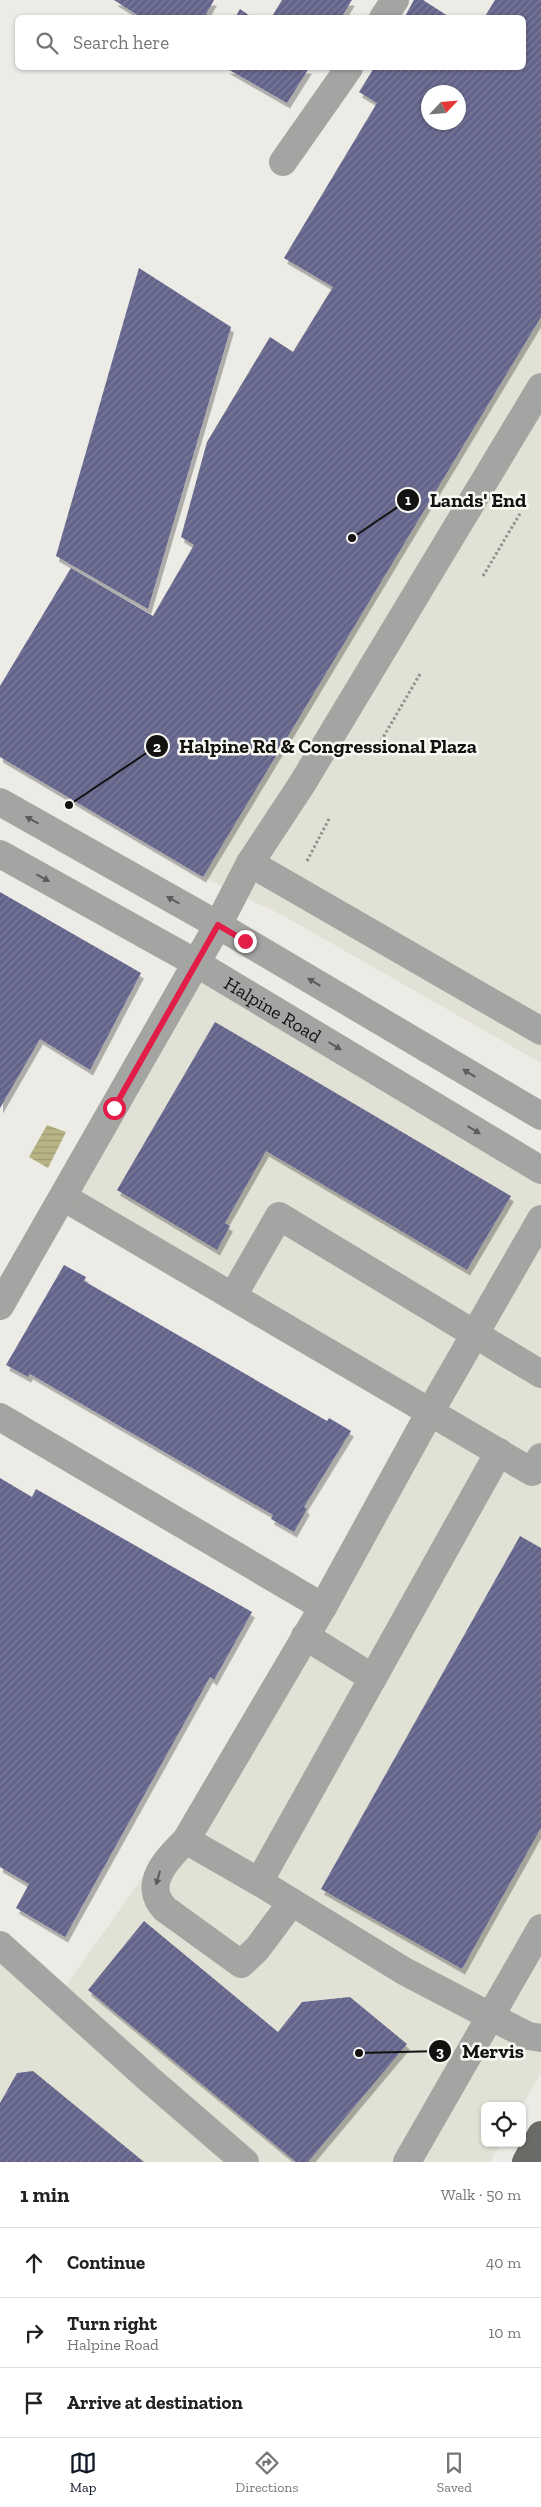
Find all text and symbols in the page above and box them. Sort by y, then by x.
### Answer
search box [15,15,526,70]
icon: search [33,29,61,57]
text: Search here [73,31,169,54]
north arrow [421,85,466,130]
callout: Lands' End [395,482,537,517]
text: Lands' End [430,488,527,512]
text: 1 [405,491,411,509]
callout: Halpine Rd & Congressional Plaza [144,729,487,764]
text: Halpine Rd & Congressional Plaza [179,734,477,758]
text: 2 [153,738,161,756]
one-way arrow [25,816,38,825]
one-way arrow [36,873,49,882]
one-way arrow [166,896,181,904]
route end [234,930,257,953]
street label: Halpine Road [220,971,326,1047]
one-way arrow [307,977,320,986]
one-way arrow [328,1042,341,1051]
one-way arrow [462,1069,475,1078]
route start [103,1097,126,1120]
one-way arrow [468,1125,481,1134]
one-way arrow [154,1871,162,1886]
callout: Mervis [428,2034,534,2069]
text: Mervis [462,2039,524,2063]
text: 3 [436,2043,444,2061]
map controls [481,2102,526,2147]
button: locate [481,2102,526,2147]
text: 1 min [20,2182,70,2207]
text: Walk · 50 m [441,2185,521,2204]
icon: ahead [20,2249,48,2277]
text: Continue [67,2251,145,2274]
text: 40 m [486,2253,521,2272]
text: Turn right [67,2312,157,2335]
icon: right [20,2319,48,2347]
text: 10 m [488,2323,521,2342]
text: Halpine Road [67,2335,159,2354]
icon: arrive [20,2389,48,2417]
text: Arrive at destination [67,2391,243,2414]
tab: Map [69,2449,97,2496]
tab: Directions [235,2449,299,2496]
tab: Saved [437,2449,472,2496]

